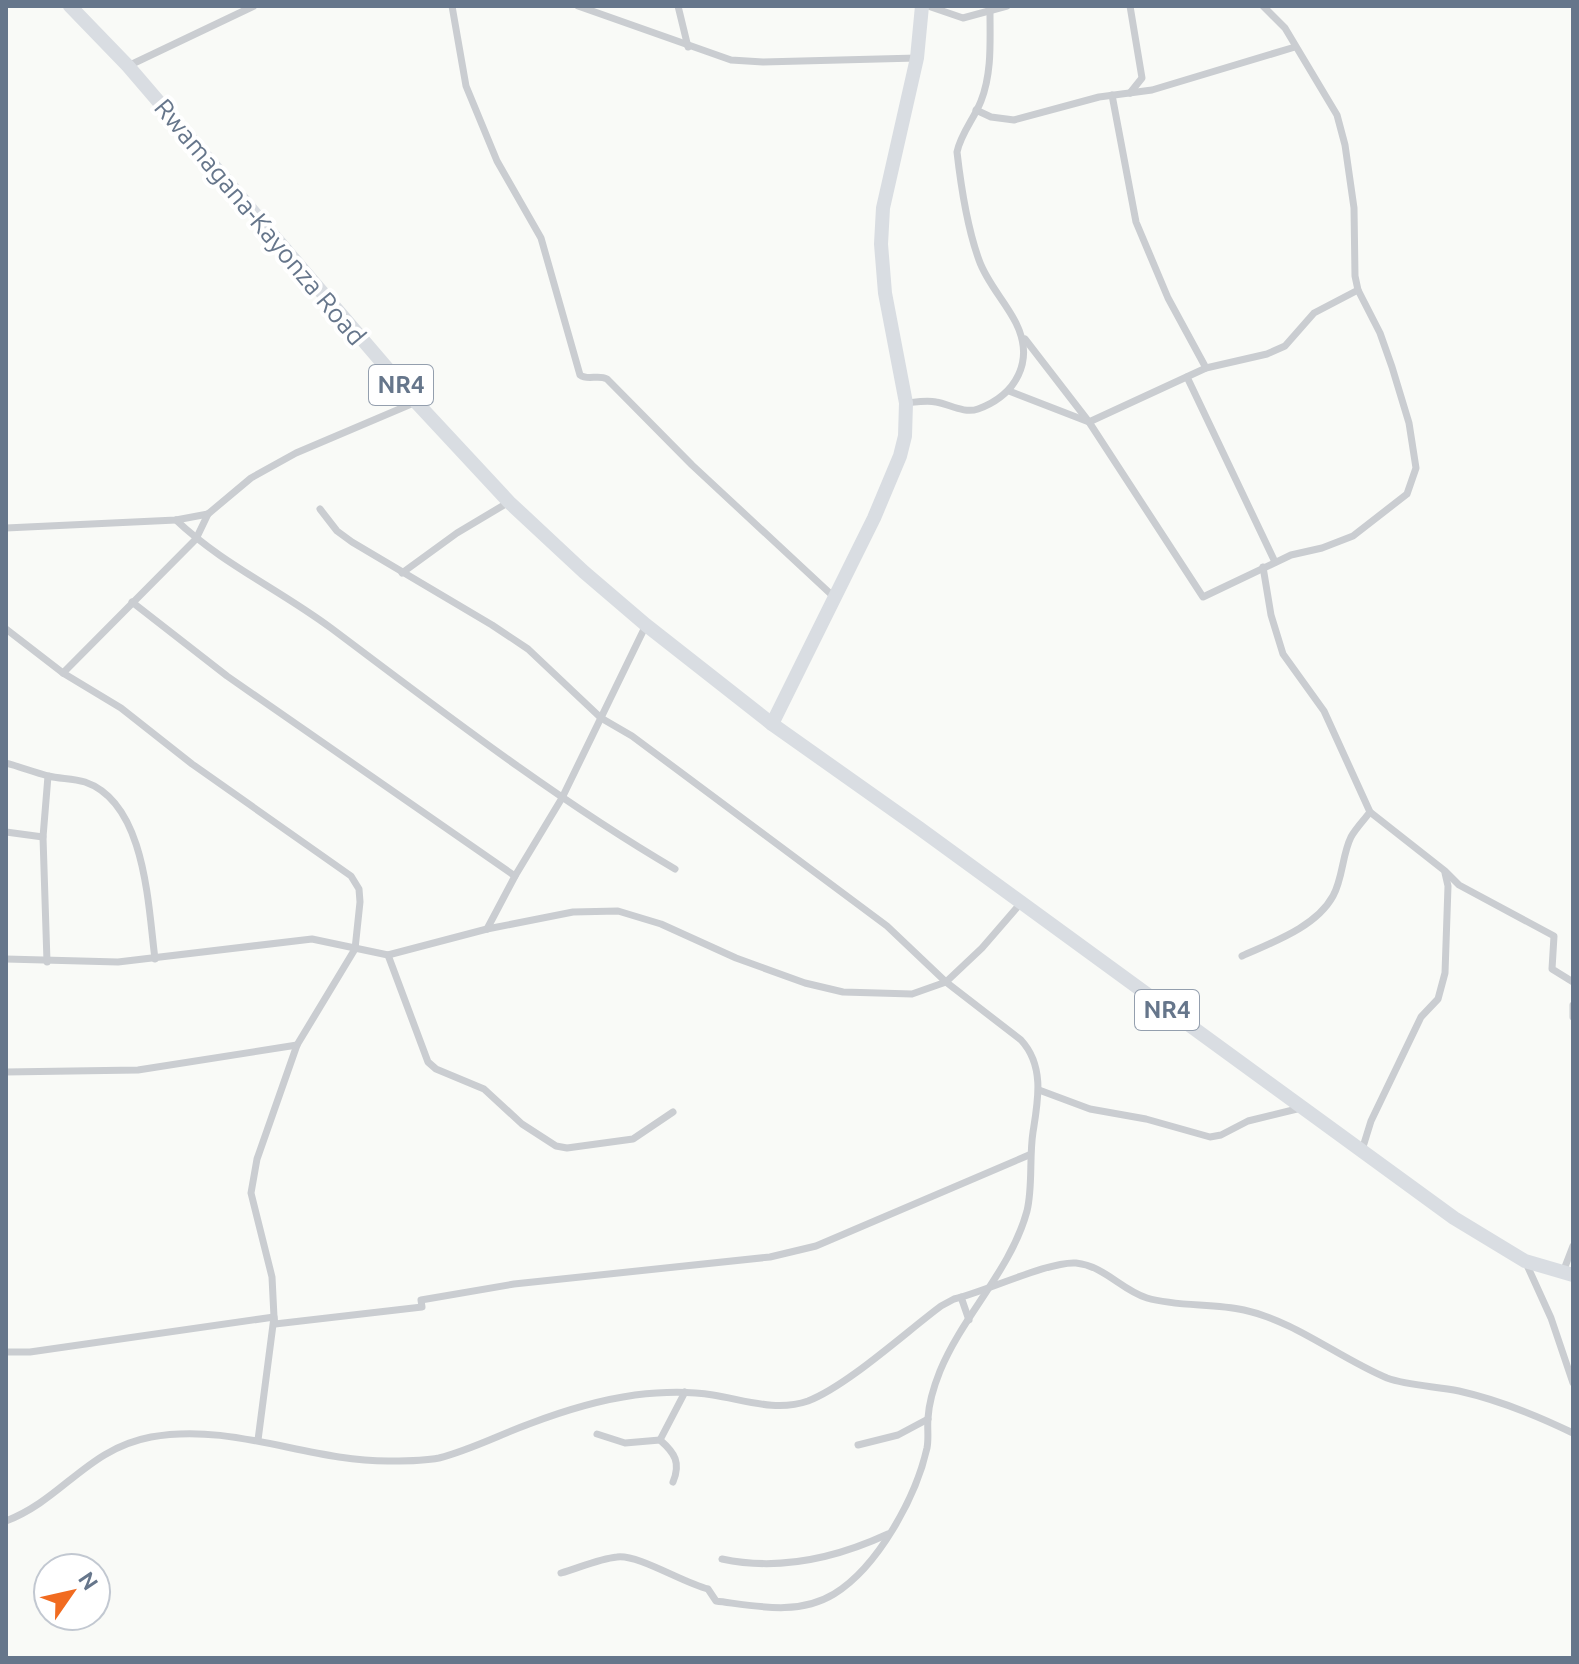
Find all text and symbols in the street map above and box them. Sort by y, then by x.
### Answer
street label: Rwamagana-Kayonza Road [149,93,372,351]
road number: NR4 [369,365,433,405]
road number: NR4 [1135,990,1199,1030]
north arrow [32,1552,112,1632]
text: N [74,1567,104,1594]

